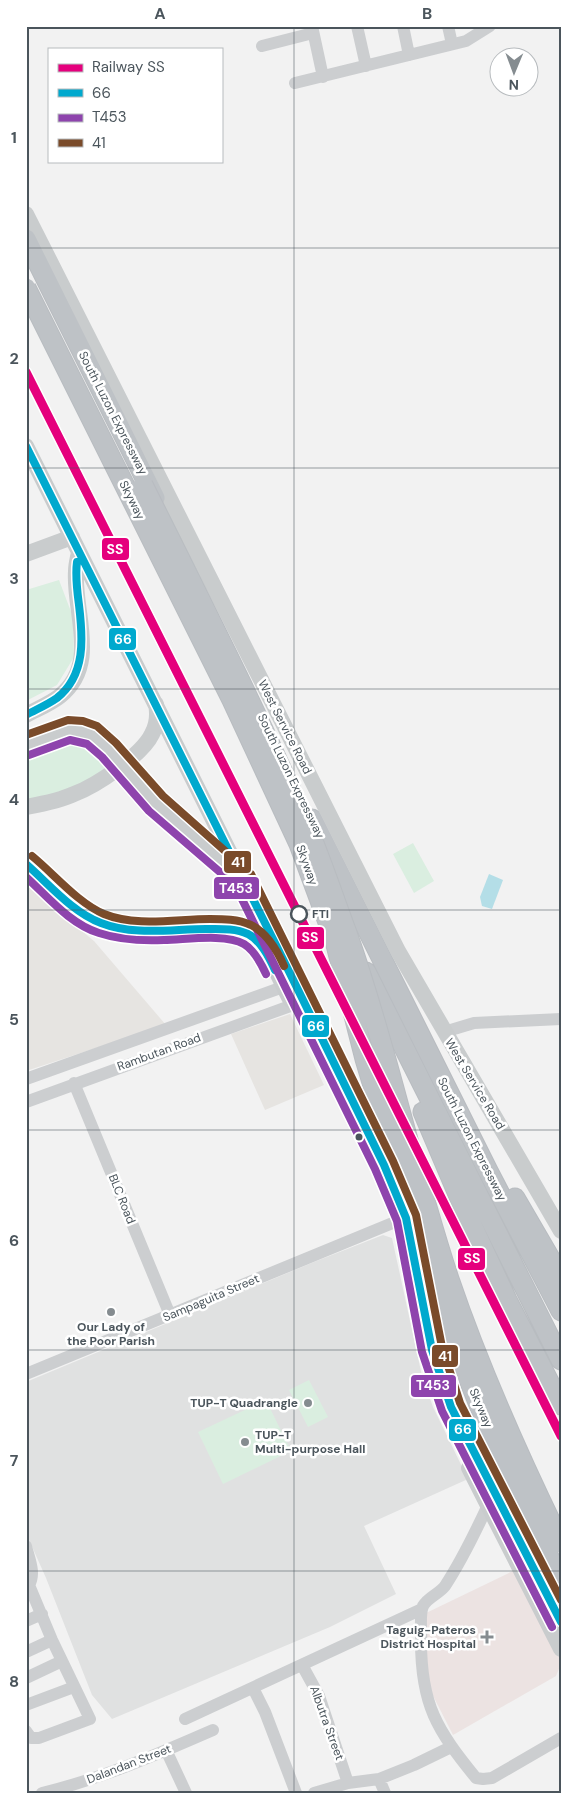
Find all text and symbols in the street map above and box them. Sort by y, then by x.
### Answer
text: A [154,3,166,24]
text: B [422,3,432,24]
legend [48,48,222,162]
north arrow [490,48,540,98]
text: Railway SS [92,57,165,77]
text: N [509,76,519,94]
text: 66 [92,83,111,103]
text: T453 [92,107,127,127]
text: 1 [11,127,17,148]
text: 41 [92,133,106,153]
text: 2 [9,348,19,369]
street label: South Luzon Expressway [75,348,151,478]
street label: Skyway [115,478,149,522]
line badge: SS [101,537,130,561]
text: SS [107,540,123,558]
text: 3 [9,568,19,589]
line badge: 66 [108,627,137,651]
text: 66 [114,630,132,648]
street label: West Service Road [254,677,316,777]
street label: South Luzon Expressway [254,711,328,841]
text: 4 [9,789,19,810]
street label: Skyway [292,843,322,888]
line badge: 41 [223,850,252,874]
text: 41 [231,853,245,871]
line badge: T453 [213,876,260,900]
text: T453 [219,879,253,897]
marker: FTI [290,905,308,923]
place label: FTI [312,906,329,922]
line badge: SS [296,926,325,950]
text: SS [302,928,318,946]
text: 5 [9,1009,19,1030]
line badge: 66 [301,1014,330,1038]
text: 66 [307,1017,325,1035]
street label: Rambutan Road [115,1029,203,1075]
street label: West Service Road [441,1035,509,1133]
street label: South Luzon Expressway [434,1074,510,1204]
unlabelled marker [354,1132,364,1142]
street label: BLC Road [105,1172,139,1226]
text: 6 [9,1230,19,1251]
line badge: SS [457,1247,486,1271]
text: SS [464,1249,480,1267]
street label: Sampaguita Street [160,1270,262,1326]
marker: Our Lady of the Poor Parish [105,1306,117,1318]
place label: Our Lady of the Poor Parish [67,1319,155,1349]
line badge: 41 [431,1344,459,1368]
text: 41 [438,1347,452,1365]
line badge: T453 [410,1374,457,1398]
text: T453 [416,1376,450,1394]
street label: Skyway [466,1386,497,1431]
place label: TUP-T Quadrangle [190,1395,298,1411]
marker: TUP-T Quadrangle [302,1397,314,1409]
line badge: 66 [448,1418,477,1442]
text: 66 [454,1420,472,1438]
place label: TUP-T Multi-purpose Hall [255,1427,365,1457]
marker: TUP-T Multi-purpose Hall [239,1436,251,1448]
text: 7 [10,1450,19,1471]
place label: Taguig-Pateros District Hospital [381,1622,476,1652]
marker: Taguig-Pateros District Hospital [480,1630,494,1644]
text: 8 [9,1671,19,1692]
street label: Albutra Street [306,1684,348,1763]
street label: Dalandan Street [85,1740,174,1787]

